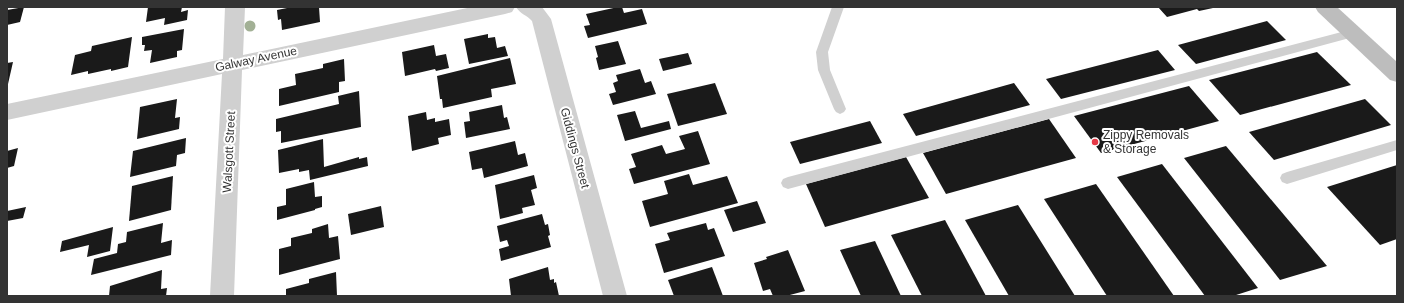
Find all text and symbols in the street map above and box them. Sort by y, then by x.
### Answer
street label: Galway Avenue [214,43,298,74]
street label: Giddings Street [558,106,593,190]
street label: Walsgott Street [220,110,238,193]
place label: Zippy Removals & Storage [1103,128,1189,156]
marker: Zippy Removals & Storage [1090,137,1100,147]

